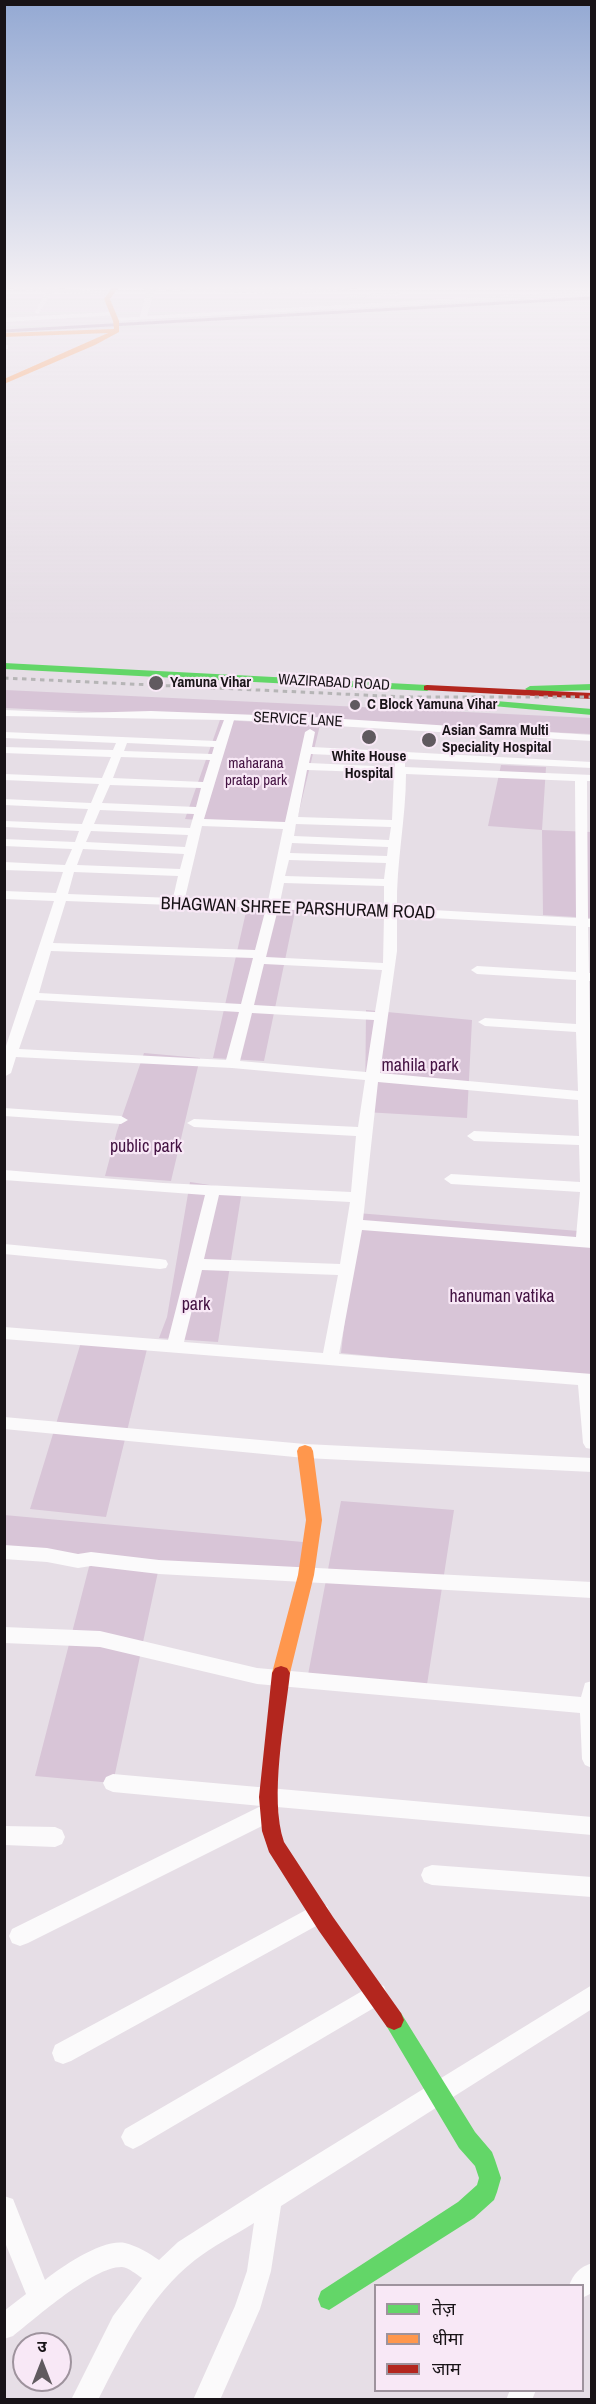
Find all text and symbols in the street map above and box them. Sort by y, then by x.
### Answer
street label: WAZIRABAD ROAD [278,671,390,695]
marker: Yamuna Vihar [147,674,165,692]
place label: Yamuna Vihar [170,674,251,692]
place label: C Block Yamuna Vihar [367,696,497,714]
marker: C Block Yamuna Vihar [348,698,362,712]
street label: SERVICE LANE [253,709,343,731]
place label: Asian Samra Multi Speciality Hospital [442,722,551,757]
marker: White House Hospital [360,728,378,746]
marker: Asian Samra Multi Speciality Hospital [420,731,438,749]
place label: White House Hospital [332,748,406,783]
park label: maharana pratap park [225,755,287,790]
street label: BHAGWAN SHREE PARSHURAM ROAD [160,893,436,925]
park label: mahila park [381,1055,459,1077]
park label: public park [110,1136,182,1158]
park label: hanuman vatika [449,1286,555,1308]
park label: park [182,1294,210,1316]
legend [374,2284,584,2392]
text: तेज़ [432,2296,456,2321]
text: धीमा [432,2326,463,2351]
north arrow [12,2332,72,2392]
text: उ [37,2335,47,2357]
text: जाम [432,2356,461,2381]

